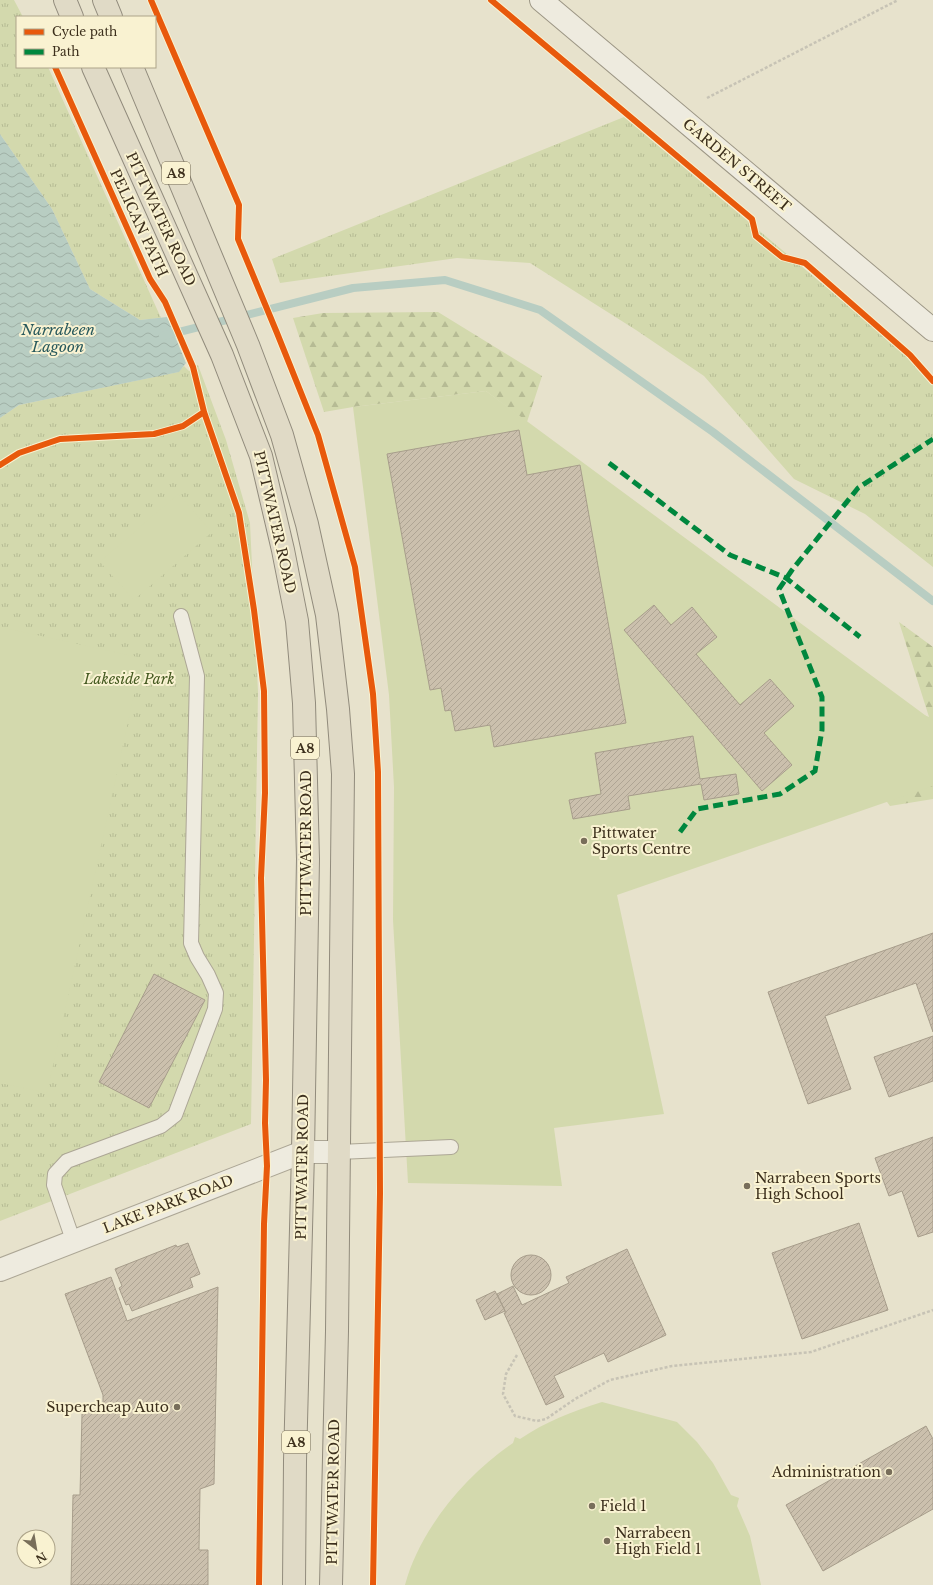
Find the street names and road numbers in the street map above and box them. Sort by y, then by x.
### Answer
street label: GARDEN STREET [679,115,795,215]
street label: PITTWATER ROAD [122,149,200,289]
road number: A8 [162,162,190,184]
street label: PELICAN PATH [106,166,172,280]
street label: PITTWATER ROAD [250,449,300,595]
road number: A8 [291,737,319,759]
street label: PITTWATER ROAD [297,770,315,916]
street label: PITTWATER ROAD [292,1094,312,1240]
street label: LAKE PARK ROAD [100,1171,236,1237]
street label: PITTWATER ROAD [323,1419,343,1565]
road number: A8 [282,1431,310,1453]

